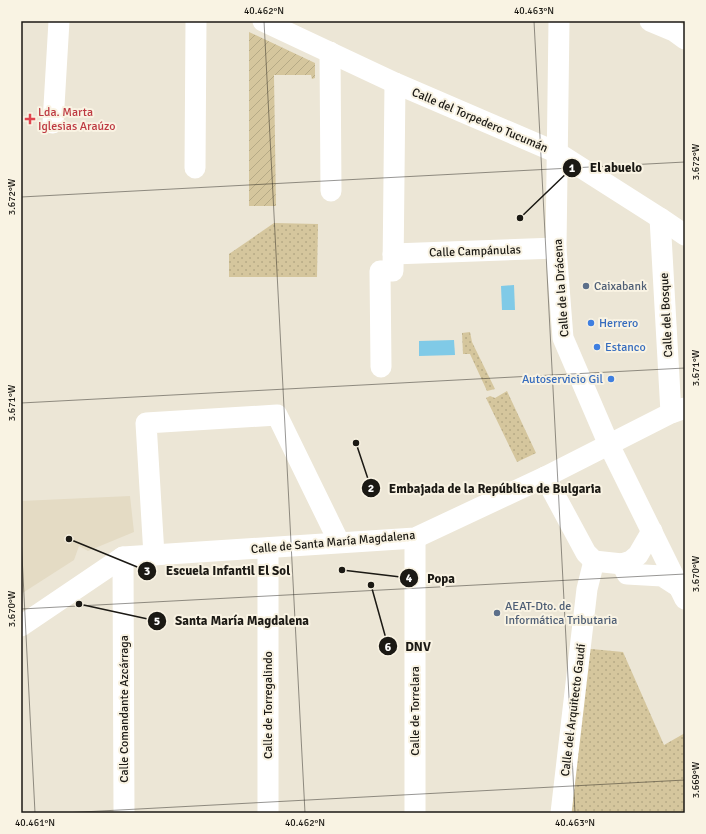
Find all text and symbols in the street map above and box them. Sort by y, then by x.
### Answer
text: 40.462°N [244,5,284,17]
text: 40.463°N [514,5,554,17]
street label: Calle del Torpedero Tucumán [409,85,550,156]
place label: Lda. Marta Iglesias Araúzo [38,105,116,134]
marker: Lda. Marta Iglesias Araúzo [25,114,35,124]
text: 3.672°W [690,143,702,180]
callout: El abuelo [562,155,651,180]
text: El abuelo [590,160,642,176]
text: 1 [569,161,576,176]
text: 3.672°W [6,178,18,215]
street label: Calle de la Drácena [551,238,572,338]
street label: Calle Campánulas [429,242,521,261]
street label: Calle del Bosque [657,272,676,358]
place label: Caixabank [594,279,647,294]
marker: Caixabank [581,281,591,291]
place label: Herrero [599,316,638,331]
marker: Herrero [586,318,596,328]
place label: Estanco [605,340,646,355]
marker: Estanco [592,342,602,352]
text: 3.671°W [690,349,702,386]
place label: Autoservicio Gil [522,372,603,387]
marker: Autoservicio Gil [606,374,616,384]
text: 3.671°W [6,384,18,421]
callout: Embajada de la República de Bulgaria [361,476,610,501]
text: 2 [368,481,374,496]
text: Embajada de la República de Bulgaria [389,481,602,497]
street label: Calle de Santa María Magdalena [250,528,416,557]
text: 3.670°W [690,555,702,592]
callout: Escuela Infantil El Sol [137,558,298,583]
text: Escuela Infantil El Sol [166,563,290,579]
text: 3 [144,564,150,579]
callout: Popa [399,566,463,591]
text: 4 [406,571,413,586]
text: Popa [427,571,455,587]
text: 3.670°W [6,590,18,627]
place label: AEAT-Dto. de Informática Tributaria [505,599,617,628]
callout: Santa María Magdalena [147,608,317,633]
marker: AEAT-Dto. de Informática Tributaria [492,608,502,618]
text: Santa María Magdalena [175,613,309,629]
text: 5 [154,614,160,629]
callout: DNV [378,634,439,659]
street label: Calle Comandante Azcárraga [117,635,132,783]
text: DNV [405,639,431,655]
text: 6 [385,640,392,655]
street label: Calle del Arquitecto Gaudí [558,642,589,777]
street label: Calle de Torregalindo [261,651,276,759]
street label: Calle de Torrelara [408,666,423,756]
text: 3.669°W [690,761,702,798]
text: 40.461°N [15,817,55,829]
text: 40.462°N [285,817,325,829]
text: 40.463°N [555,817,595,829]

